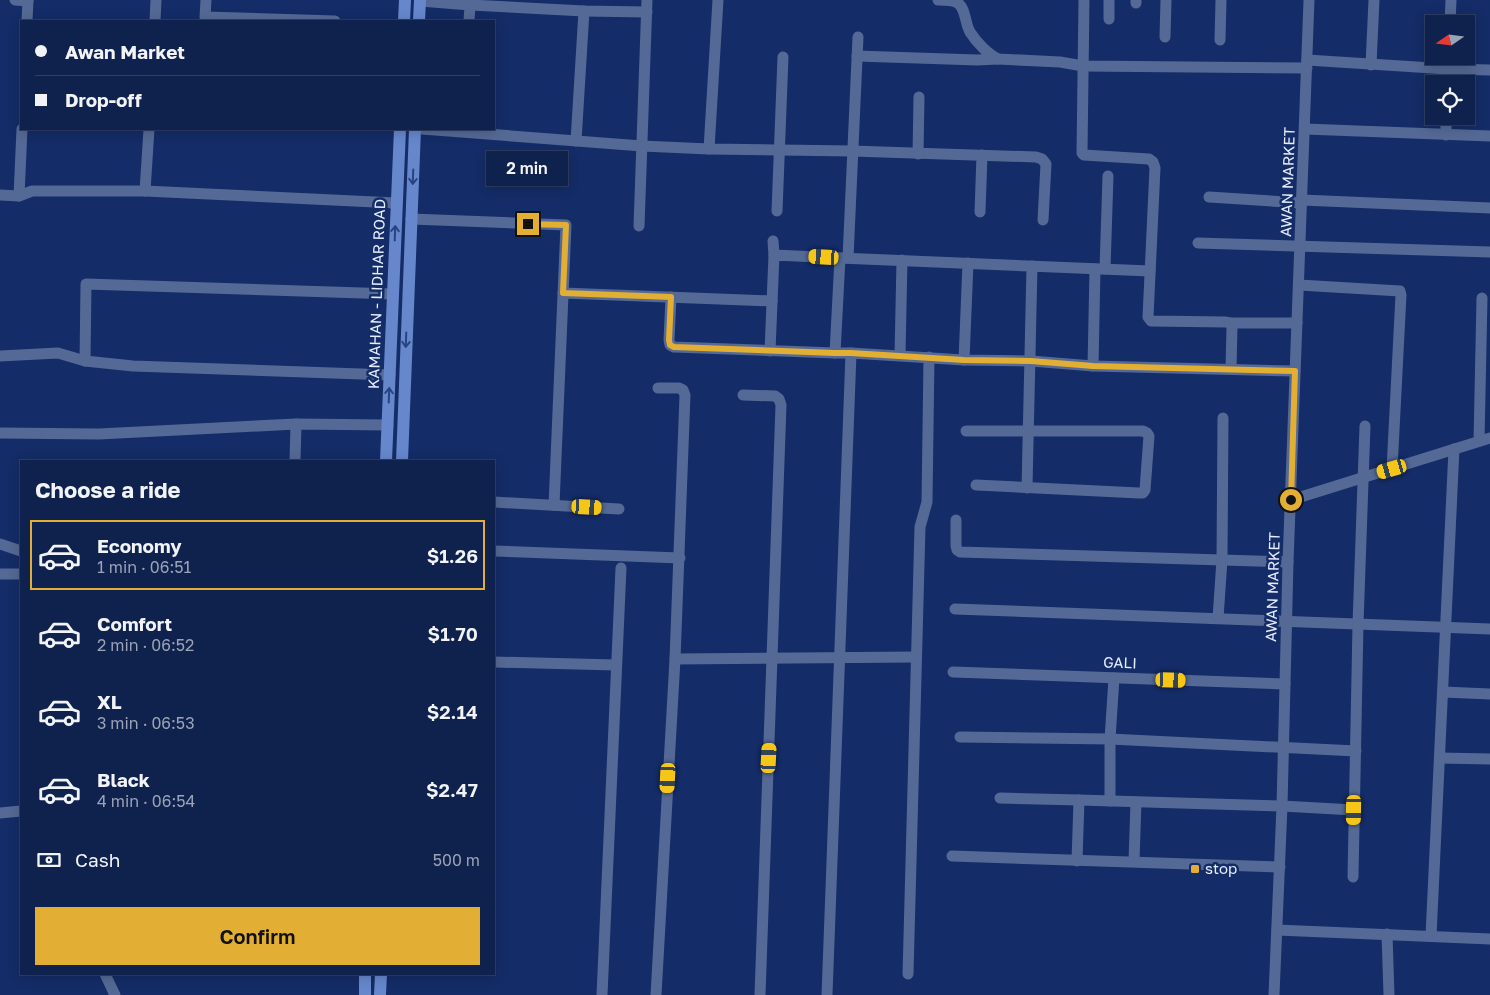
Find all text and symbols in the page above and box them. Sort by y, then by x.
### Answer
north arrow [1425,15,1475,65]
map controls [1425,15,1475,125]
text: Awan Market [65,40,185,63]
button: locate [1425,75,1475,125]
text: Drop-off [65,88,142,111]
street label: AWAN MARKET [1276,127,1298,237]
callout: 2 min [487,152,569,186]
text: 2 min [506,158,548,178]
one-way arrow [408,169,417,185]
street label: KAMAHAN - LIDHAR ROAD [364,198,388,389]
route end [517,213,539,235]
one-way arrow [391,225,400,241]
car [808,249,839,265]
one-way arrow [402,332,411,348]
one-way arrow [384,387,393,403]
car [1375,458,1408,480]
text: Choose a ride [35,476,181,503]
route start [1280,489,1302,511]
car [571,499,602,515]
street label: AWAN MARKET [1261,532,1283,642]
icon: car [37,533,82,578]
text: Economy [97,534,182,557]
text: $1.26 [427,544,478,567]
text: 1 min · 06:51 [97,557,191,577]
icon: car [37,611,82,656]
text: Comfort [97,612,172,635]
text: $1.70 [428,622,478,645]
text: 2 min · 06:52 [97,635,194,655]
street label: GALI [1103,652,1137,672]
car [1155,672,1186,688]
icon: car [37,689,82,734]
text: XL [97,690,122,713]
text: $2.14 [427,700,478,723]
text: 3 min · 06:53 [97,713,195,733]
car [760,743,777,773]
car [659,763,676,793]
icon: car [37,767,82,812]
text: Black [97,768,150,791]
text: $2.47 [426,778,478,801]
text: 4 min · 06:54 [97,791,195,811]
car [1346,795,1361,825]
icon: cash [35,846,63,874]
text: Cash [75,848,120,871]
text: 500 m [433,850,480,870]
place label: stop [1205,859,1237,877]
marker: stop [1189,863,1201,875]
button: Confirm [35,907,480,965]

